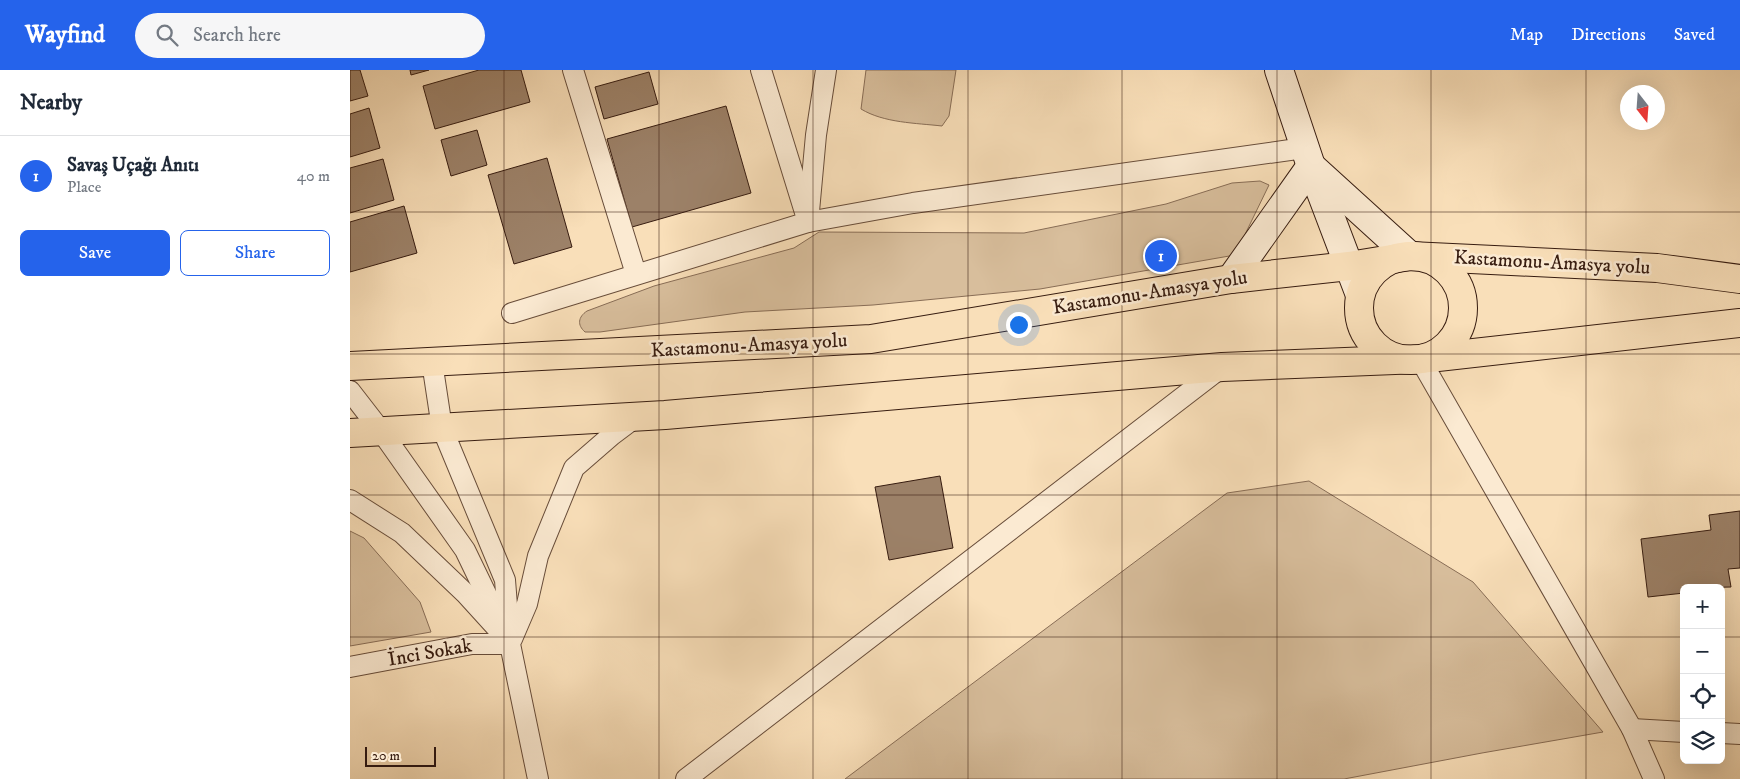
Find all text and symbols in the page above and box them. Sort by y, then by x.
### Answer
search box [135,13,485,58]
text: Wayfind [25,20,105,50]
icon: search [153,21,181,49]
text: Search here [193,24,281,47]
text: Map [1510,24,1543,46]
text: Directions [1571,24,1646,46]
text: Saved [1674,24,1715,46]
north arrow [1620,85,1665,130]
text: Nearby [20,90,82,116]
text: Savaş Uçağı Anıtı [67,154,199,177]
text: 1 [33,166,39,186]
text: 40 m [297,166,330,186]
text: Place [67,177,101,197]
button: Save [20,230,170,276]
button: Share [180,230,330,276]
pin: 1 [1145,237,1177,275]
street label: Kastamonu-Amasya yolu [1453,245,1651,281]
street label: Kastamonu-Amasya yolu [1051,265,1249,321]
your location [1006,312,1032,338]
street label: Kastamonu-Amasya yolu [650,328,848,364]
map controls [1680,584,1725,764]
button: + [1680,584,1725,629]
button: − [1680,629,1725,674]
street label: İnci Sokak [386,633,474,673]
button: locate [1680,674,1725,719]
button: layers [1680,719,1725,764]
scale bar [365,744,436,767]
text: 20 m [372,747,400,765]

